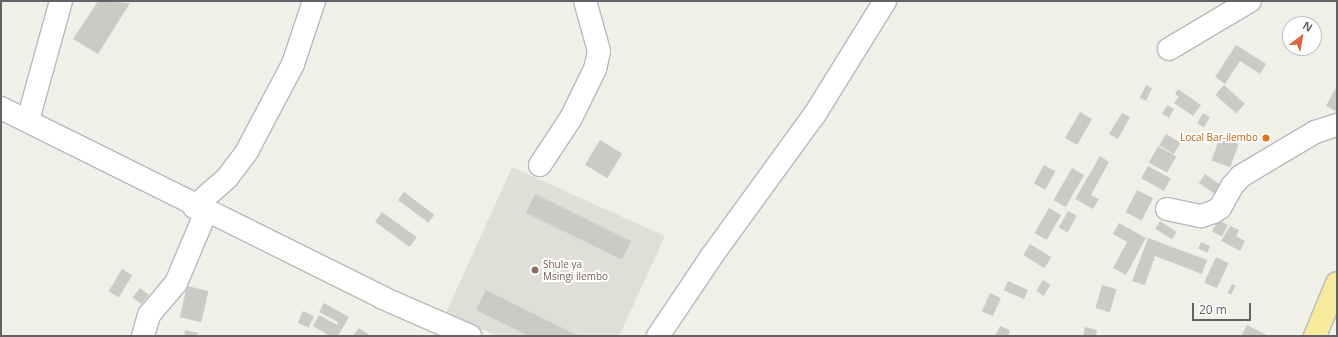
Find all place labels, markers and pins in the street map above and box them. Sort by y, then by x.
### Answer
place label: Local Bar-ilembo [1180,132,1258,144]
marker: Local Bar-ilembo [1261,133,1271,143]
place label: Shule ya Msingi ilembo [543,258,608,282]
marker: Shule ya Msingi ilembo [530,265,540,275]

